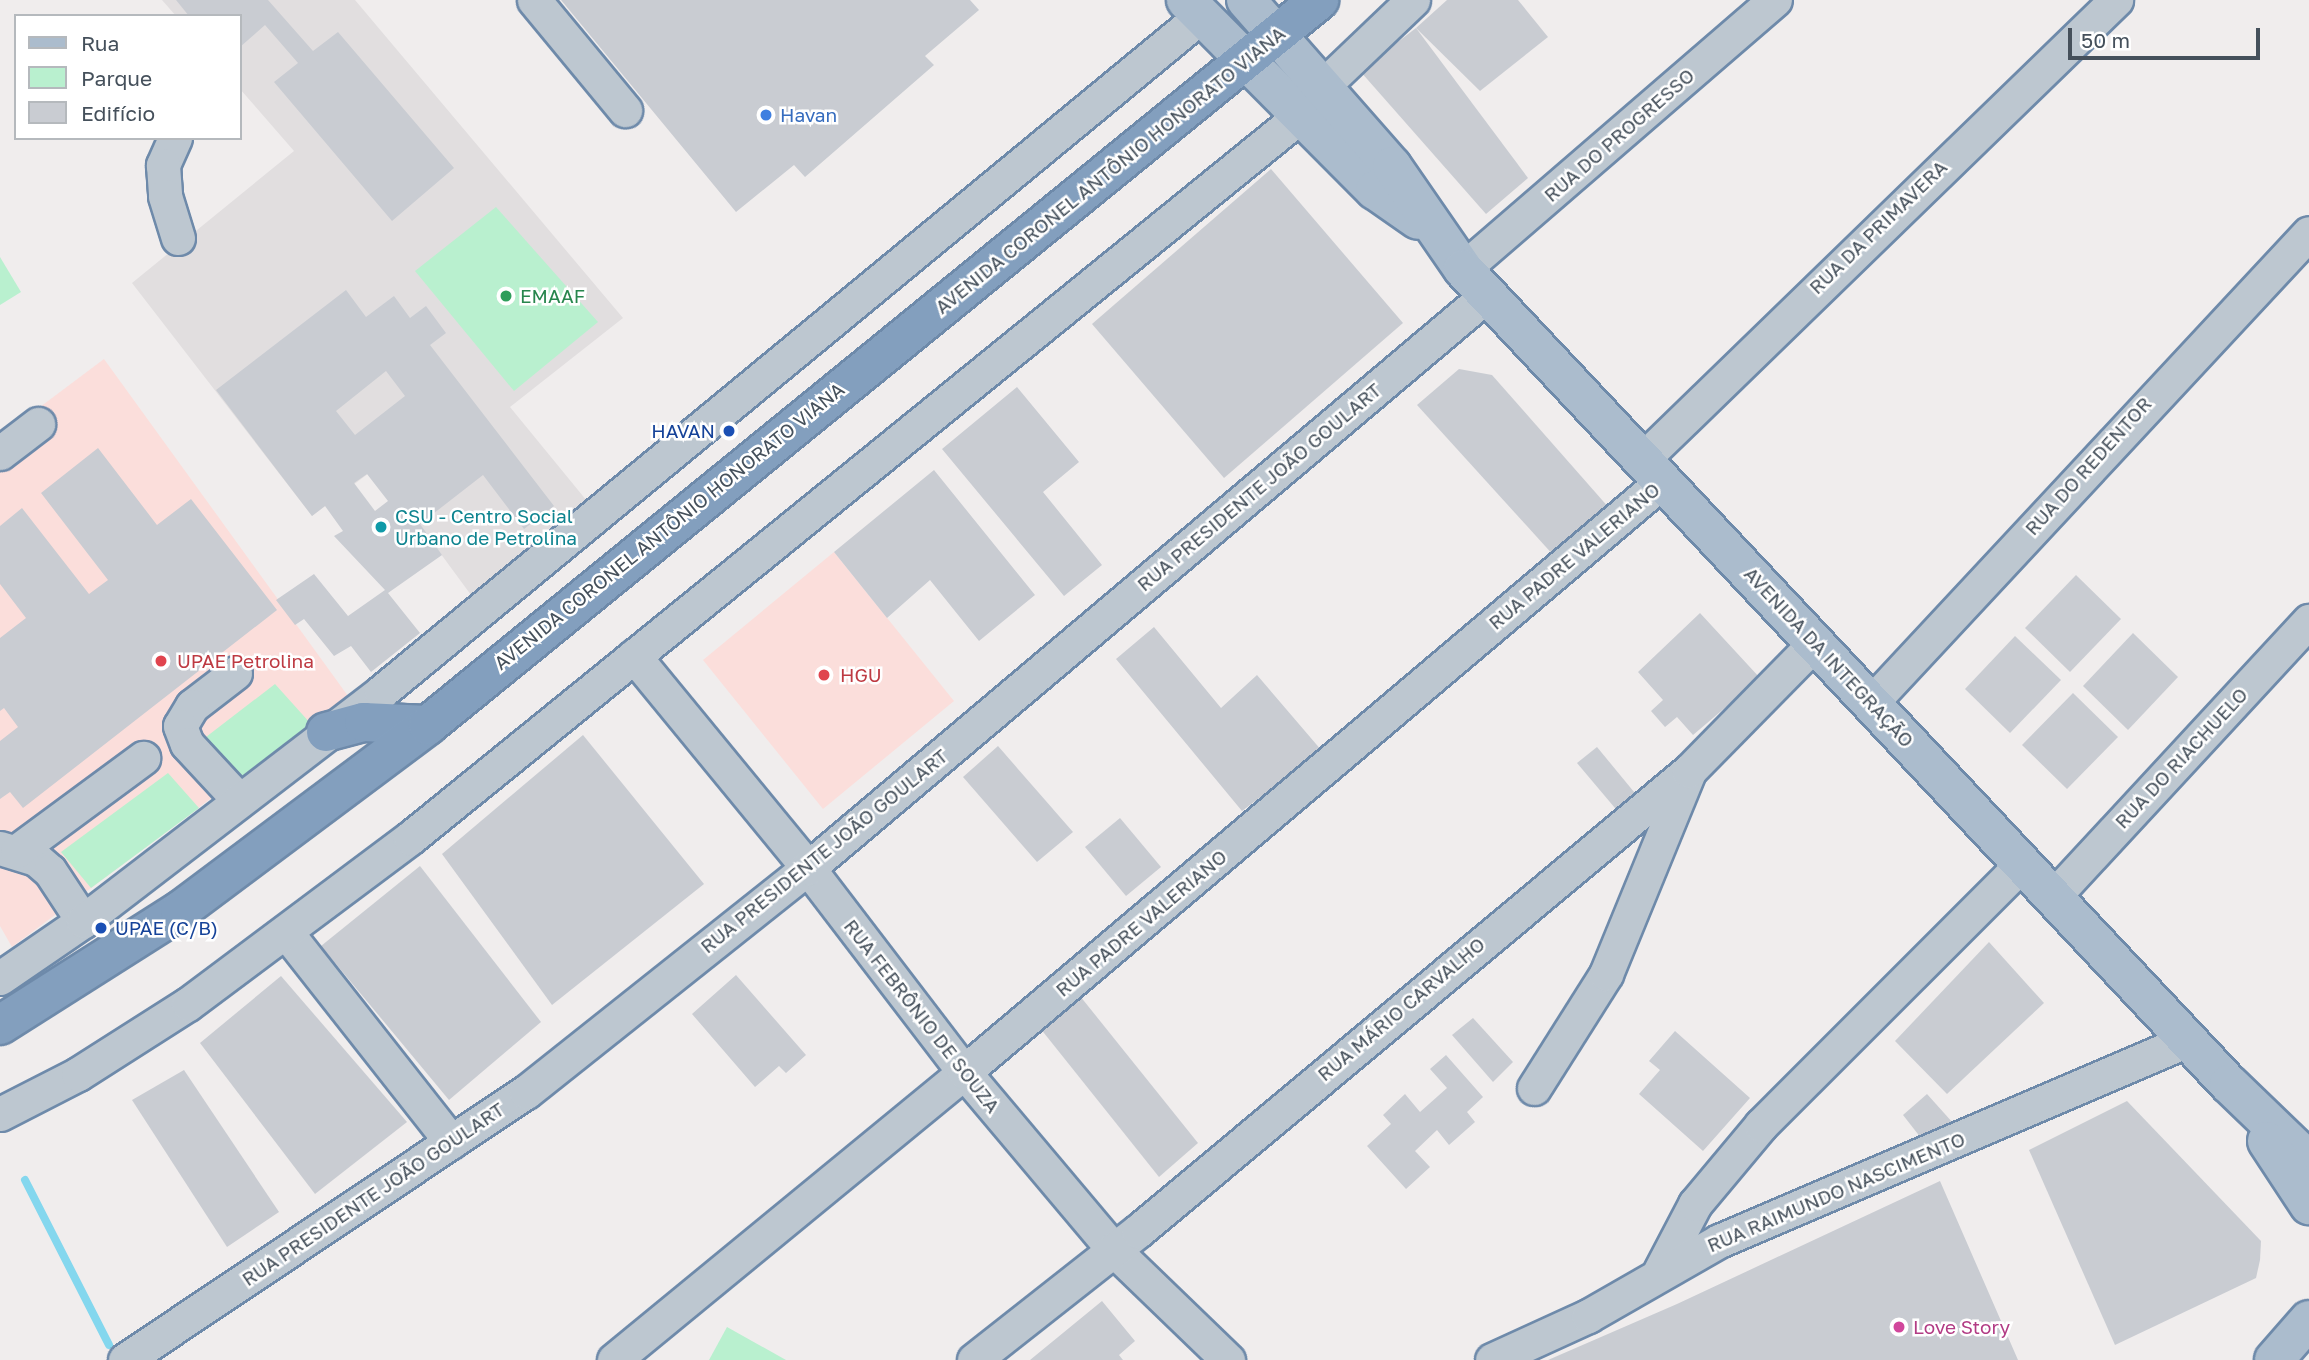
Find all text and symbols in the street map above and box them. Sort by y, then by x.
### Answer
legend [14,14,242,140]
scale bar [2071,14,2264,58]
street label: AVENIDA CORONEL ANTÔNIO HONORATO VIANA [930,22,1290,318]
text: 50 m [2081,27,2130,53]
text: Rua [81,30,119,56]
street label: RUA DO PROGRESSO [1539,64,1699,206]
text: Parque [81,65,152,91]
text: Edifício [81,100,155,126]
place label: Havan [780,104,837,126]
marker: Havan [758,107,774,123]
street label: RUA DA PRIMAVERA [1804,155,1952,299]
place label: EMAAF [520,285,585,307]
marker: EMAAF [498,288,514,304]
street label: AVENIDA CORONEL ANTÔNIO HONORATO VIANA [489,378,849,674]
street label: RUA PRESIDENTE JOÃO GOULART [1132,378,1386,596]
street label: RUA DO REDENTOR [2020,392,2156,540]
place label: HAVAN [651,420,715,442]
marker: HAVAN [721,423,737,439]
street label: RUA PADRE VALERIANO [1484,478,1664,634]
place label: CSU - Centro Social Urbano de Petrolina [395,505,577,549]
marker: CSU - Centro Social Urbano de Petrolina [373,519,389,535]
street label: AVENIDA DA INTEGRAÇÃO [1740,562,1918,752]
place label: UPAE Petrolina [177,650,314,672]
marker: UPAE Petrolina [151,651,171,671]
place label: HGU [840,664,882,686]
marker: HGU [814,665,834,685]
street label: RUA DO RIACHUELO [2110,683,2252,833]
street label: RUA PRESIDENTE JOÃO GOULART [696,744,952,958]
street label: RUA PADRE VALERIANO [1051,845,1231,1001]
street label: RUA FEBRÔNIO DE SOUZA [839,915,1005,1117]
place label: UPAE (C/B) [115,917,218,939]
marker: UPAE (C/B) [93,920,109,936]
street label: RUA MÁRIO CARVALHO [1313,932,1489,1086]
street label: RUA PRESIDENTE JOÃO GOULART [238,1097,508,1291]
street label: RUA RAIMUNDO NASCIMENTO [1704,1127,1968,1257]
place label: Love Story [1913,1316,2010,1338]
marker: Love Story [1891,1319,1907,1335]

